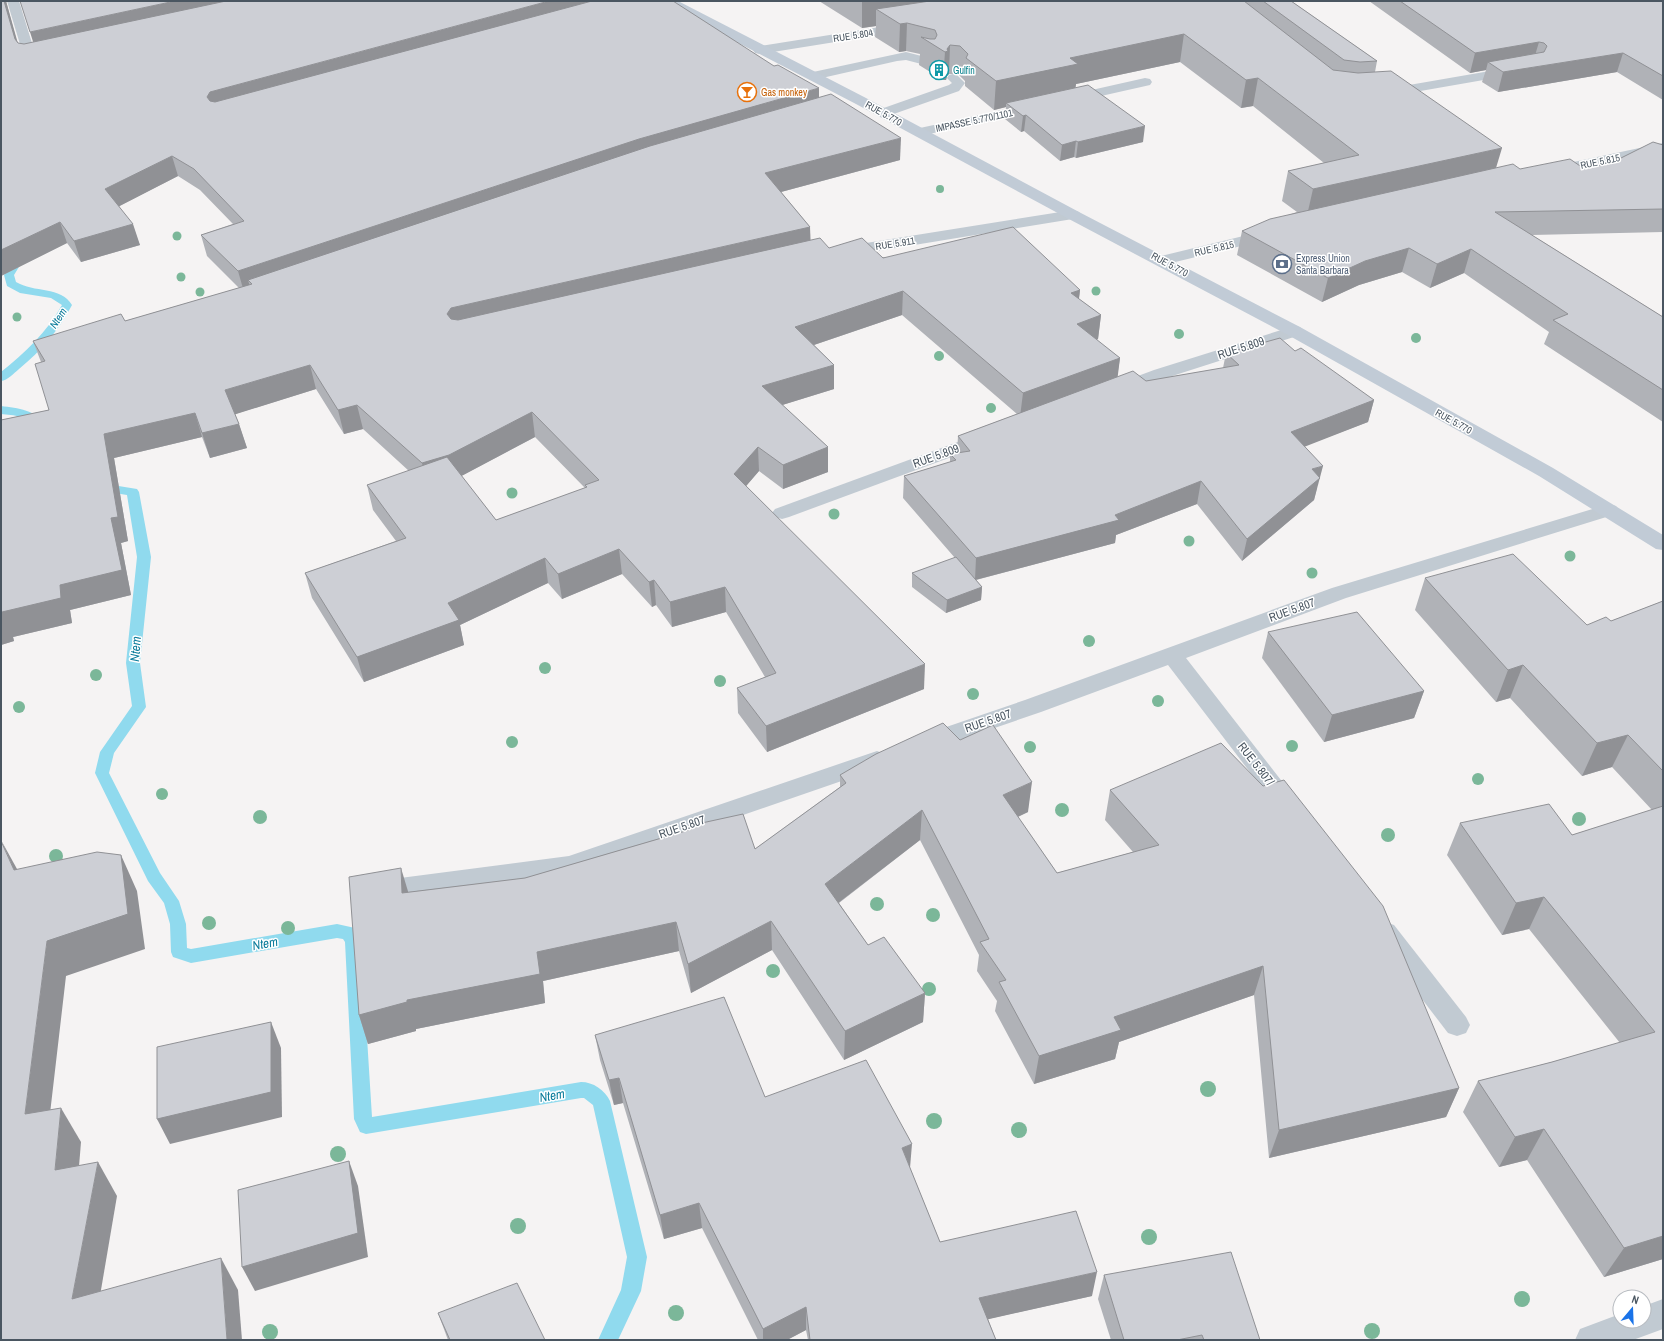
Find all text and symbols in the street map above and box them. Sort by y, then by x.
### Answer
street label: RUE 5.804 [832,26,874,45]
building icon: Gulfin [928,59,950,81]
place label: Gulfin [953,64,975,77]
bar icon: Gas monkey [736,81,758,103]
place label: Gas monkey [761,86,808,99]
street label: RUE 5.770 [863,98,905,129]
street label: IMPASSE 5.770/1101 [934,106,1014,135]
street label: RUE 5.815 [1579,151,1621,172]
street label: RUE 5.911 [875,234,916,253]
street label: RUE 5.815 [1193,238,1236,259]
street label: RUE 5.770 [1149,249,1191,280]
place label: Express Union Santa Barbara [1296,252,1350,277]
bank icon: Express Union Santa Barbara [1271,253,1293,275]
water label: Ntem [46,305,70,331]
street label: RUE 5.809 [1216,333,1266,363]
street label: RUE 5.770 [1433,406,1475,437]
street label: RUE 5.809 [911,440,961,472]
street label: RUE 5.807 [1267,594,1318,626]
water label: Ntem [126,636,145,662]
street label: RUE 5.807 [963,705,1014,736]
street label: RUE 5.807/ [1234,739,1278,789]
street label: RUE 5.807 [657,811,708,842]
water label: Ntem [251,933,279,954]
water label: Ntem [538,1085,566,1106]
north arrow [1612,1289,1652,1329]
text: N [1630,1292,1641,1307]

